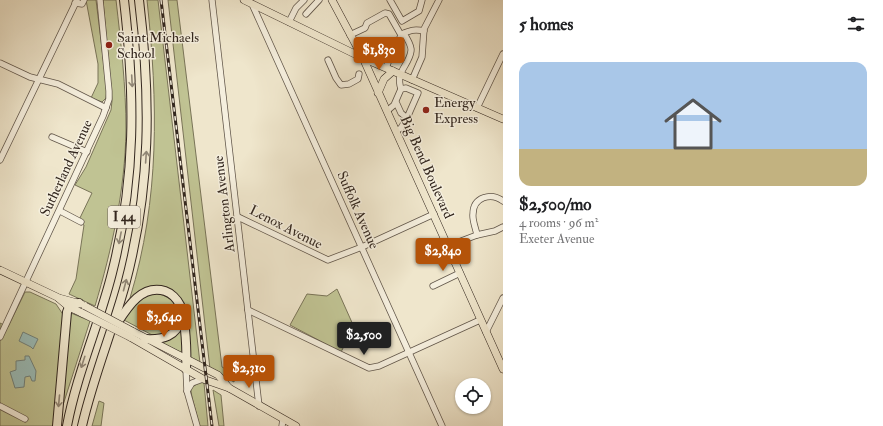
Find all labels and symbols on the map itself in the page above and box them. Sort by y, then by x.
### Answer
place label: Saint Michaels School [117,29,199,62]
pin: $1,830 [346,37,412,71]
marker: Saint Michaels School [104,40,114,50]
one-way arrow [128,74,135,87]
place label: Energy Express [434,94,478,128]
marker: Energy Express [421,105,431,115]
street label: Big Bend Boulevard [397,113,457,221]
street label: Sutherland Avenue [36,117,96,219]
one-way arrow [143,151,150,164]
street label: Arlington Avenue [210,154,238,254]
street label: Suffolk Avenue [333,168,383,252]
street label: Lenox Avenue [247,201,325,253]
road number: I 44 [108,206,140,228]
one-way arrow [116,231,124,244]
pin: $2,840 [410,238,476,272]
one-way arrow [121,279,129,292]
pin: $3,640 [131,304,197,338]
pin: $2,500 [331,322,397,356]
pin: $2,310 [216,355,282,389]
one-way arrow [79,356,87,368]
one-way arrow [56,394,63,407]

